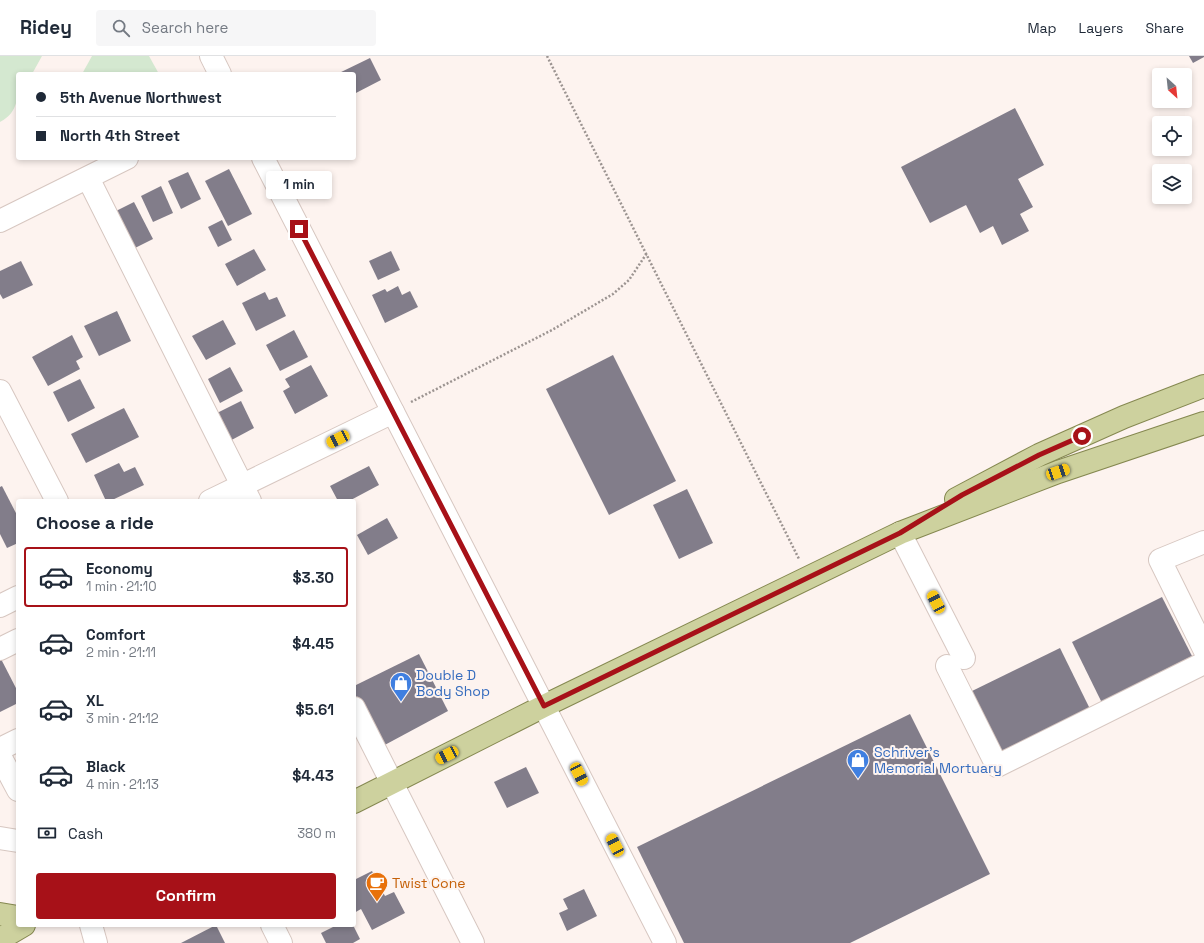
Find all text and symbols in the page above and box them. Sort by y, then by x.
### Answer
search box [96,10,376,46]
text: Ridey [20,15,72,40]
icon: search [110,17,132,39]
text: Search here [142,18,228,37]
text: Map [1027,19,1057,37]
text: Layers [1079,19,1123,37]
text: Share [1145,19,1184,37]
north arrow [1152,68,1192,108]
map controls [1152,68,1192,204]
text: 5th Avenue Northwest [60,88,222,107]
button: locate [1152,116,1192,156]
text: North 4th Street [60,126,180,145]
button: layers [1152,164,1192,204]
callout: 1 min [266,171,332,199]
text: 1 min [283,176,315,193]
route end [290,220,308,238]
route start [1073,427,1091,445]
car [325,428,351,450]
car [1045,462,1071,482]
text: Choose a ride [36,511,154,534]
icon: car [38,559,74,595]
text: Economy [86,559,153,578]
text: $3.30 [292,568,334,587]
text: 1 min · 21:10 [86,578,157,595]
car [925,589,947,615]
icon: car [38,625,74,661]
text: Comfort [86,625,146,644]
text: $4.45 [292,634,334,653]
text: 2 min · 21:11 [86,644,156,661]
place label: Double D Body Shop [416,666,490,700]
shop icon: Double D Body Shop [388,670,414,703]
icon: car [38,691,74,727]
text: XL [86,691,104,710]
text: $5.61 [296,700,334,719]
text: 3 min · 21:12 [86,710,158,727]
place label: Schriver's Memorial Mortuary [874,743,1002,777]
car [434,744,460,766]
shop icon: Schriver's Memorial Mortuary [845,747,871,780]
icon: car [38,757,74,793]
text: Black [86,757,126,776]
car [568,761,590,787]
text: $4.43 [292,766,334,785]
text: 4 min · 21:13 [86,776,159,793]
icon: cash [36,822,58,844]
text: Cash [68,824,103,843]
text: 380 m [297,825,336,842]
car [604,832,626,858]
cafe icon: Twist Cone [364,870,390,903]
button: Confirm [36,873,336,919]
place label: Twist Cone [392,874,466,892]

